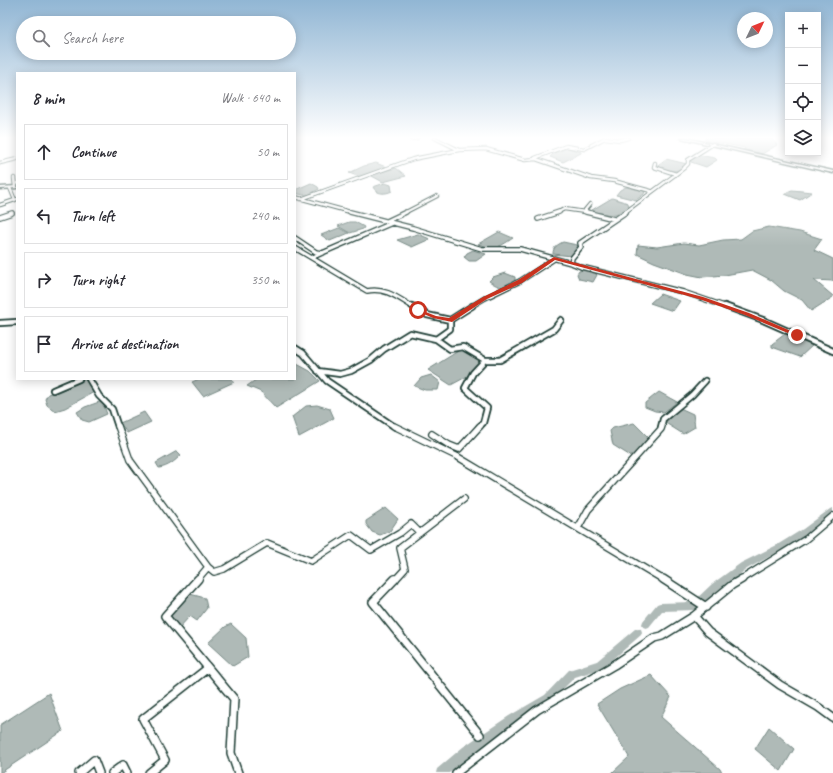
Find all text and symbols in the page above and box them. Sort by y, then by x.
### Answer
north arrow [737,12,773,48]
map controls [785,12,821,156]
button: + [785,12,821,48]
search box [16,16,296,60]
icon: search [30,27,52,49]
text: Search here [62,29,123,48]
button: − [785,48,821,84]
button: locate [785,84,821,120]
text: 8 min [32,88,65,109]
text: Walk · 640 m [221,90,280,106]
button: layers [785,120,821,156]
icon: ahead [33,141,55,163]
text: Continue [71,143,116,162]
text: 50 m [257,144,279,160]
icon: left [33,205,55,227]
text: Turn left [71,207,114,226]
text: 240 m [251,208,279,224]
icon: right [33,269,55,291]
text: Turn right [71,271,124,290]
text: 350 m [251,272,279,288]
route start [409,301,427,319]
route end [788,326,806,344]
icon: arrive [33,333,55,355]
text: Arrive at destination [71,335,178,354]

